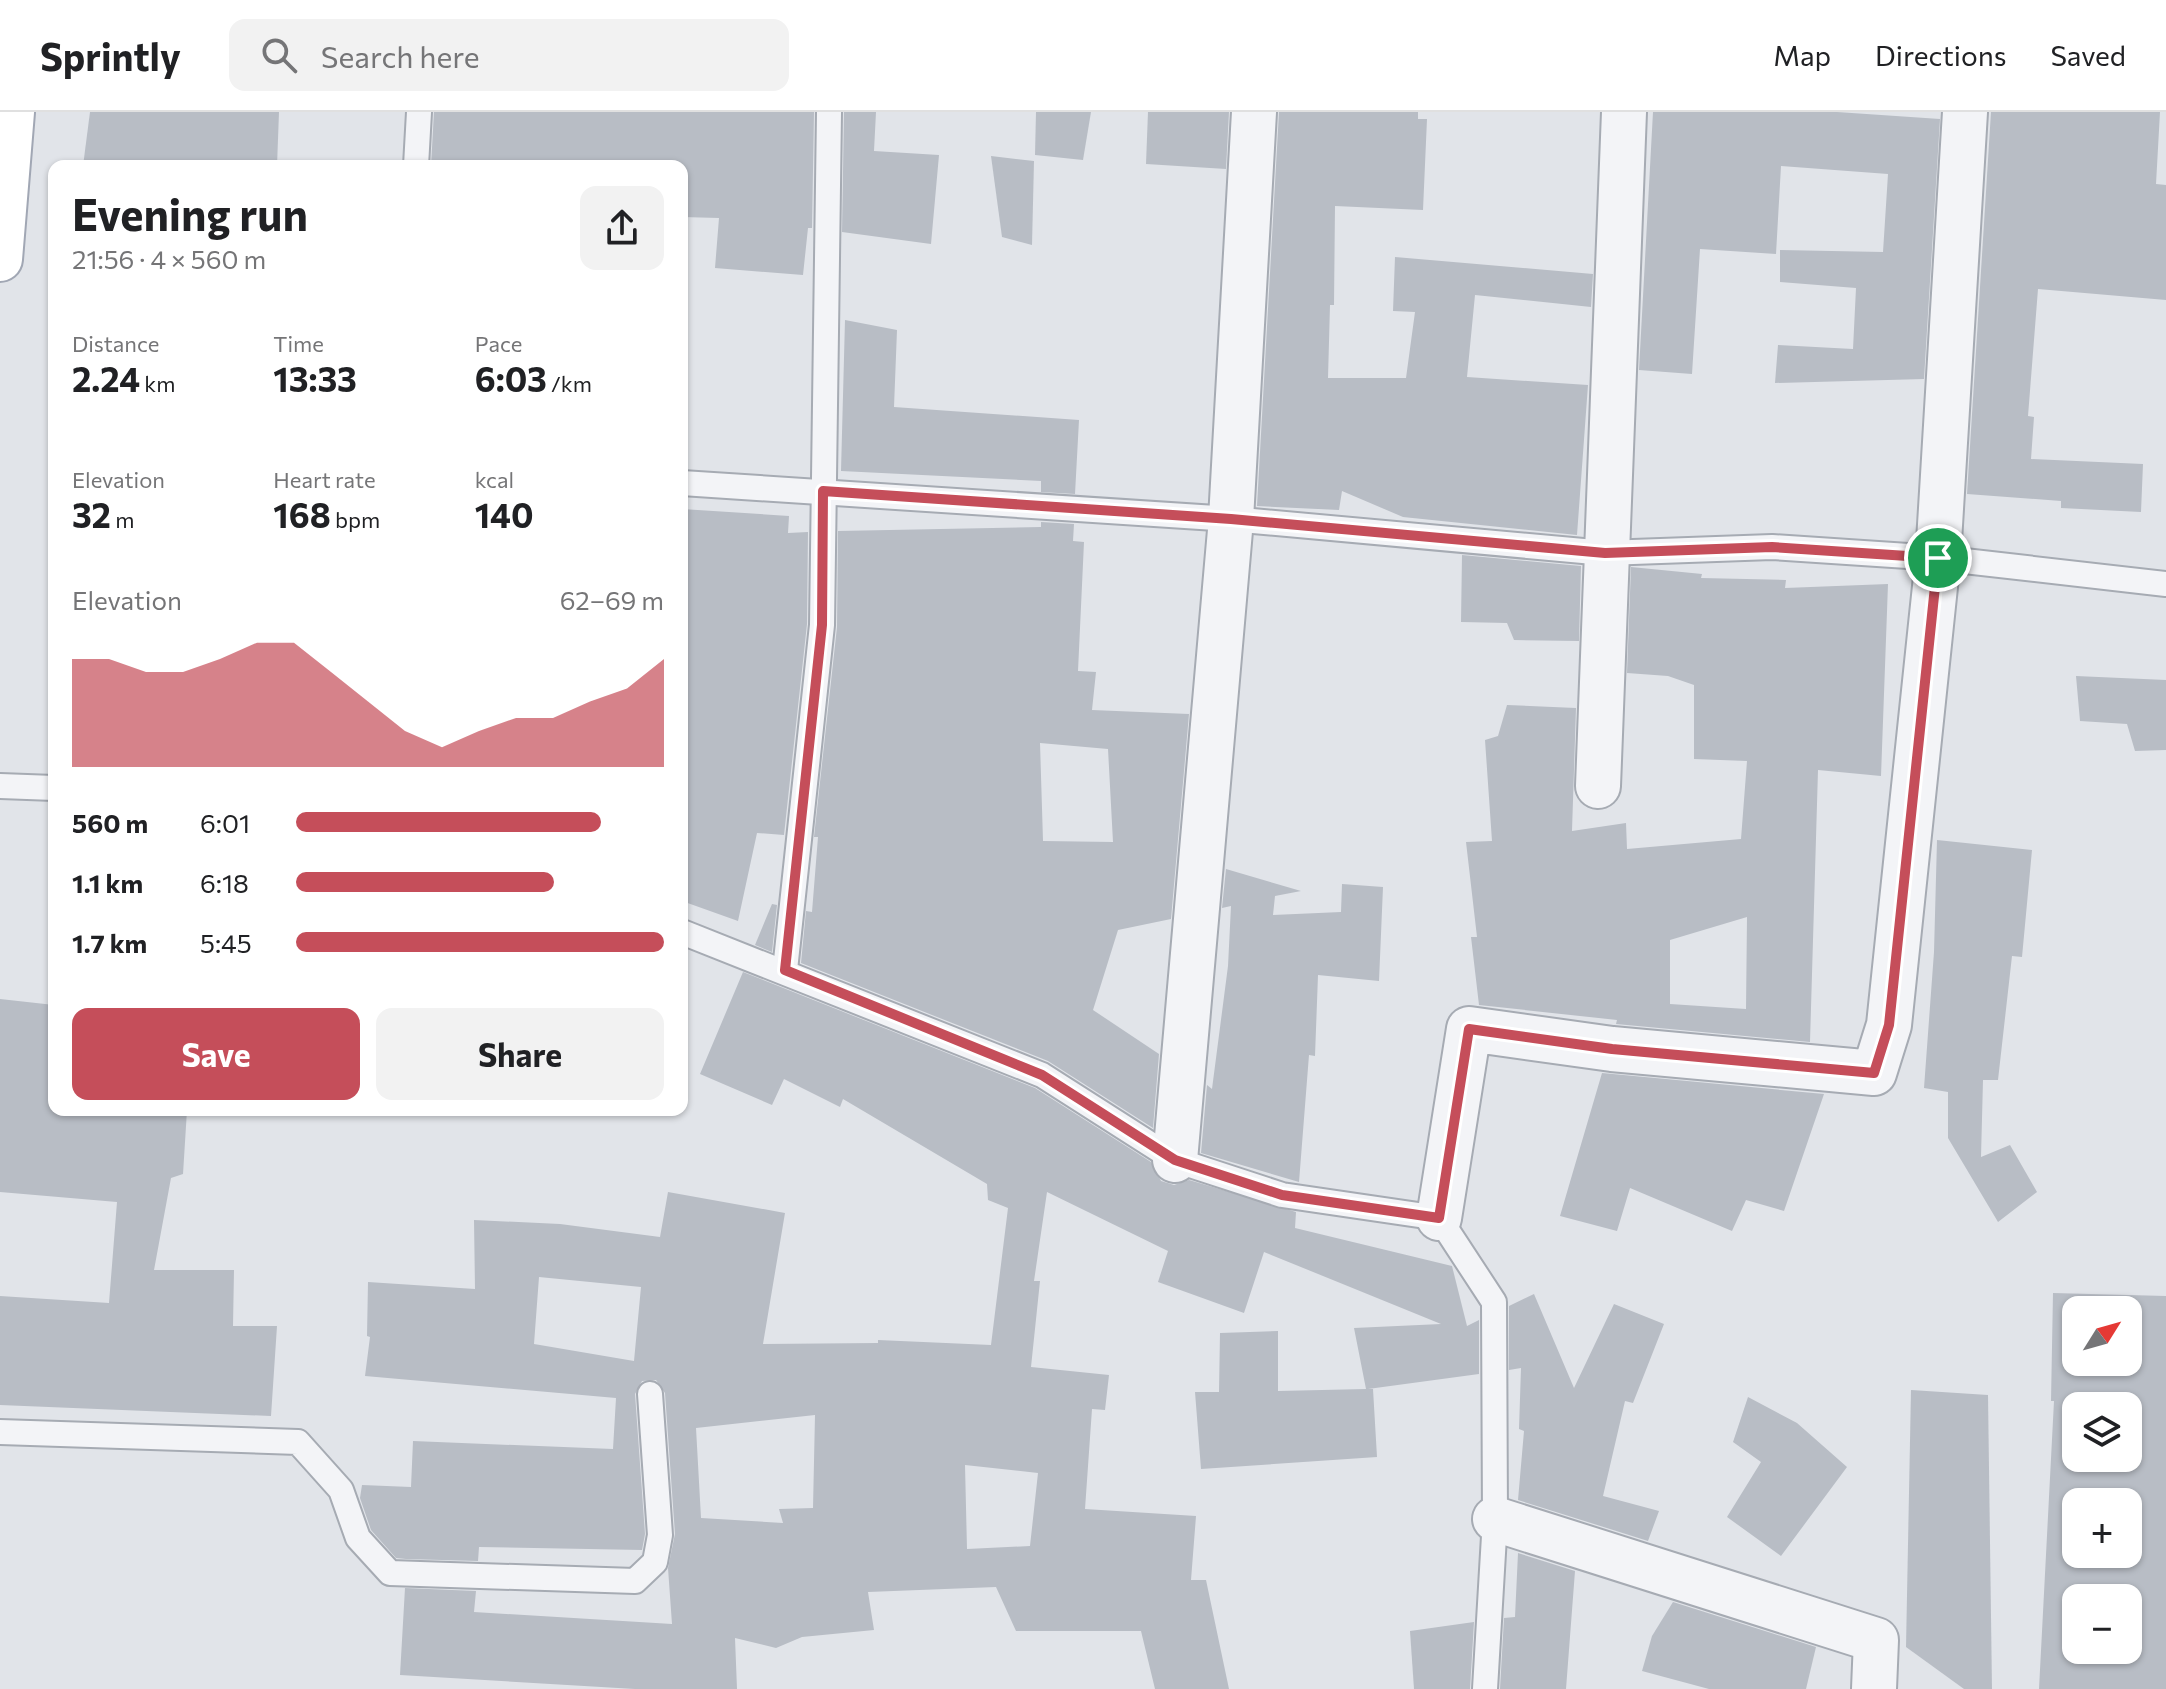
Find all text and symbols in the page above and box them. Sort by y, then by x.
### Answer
search box [229,19,789,91]
text: Sprintly [40,32,181,79]
icon: search [257,33,301,77]
text: Search here [321,37,480,74]
text: Map [1773,38,1831,72]
text: Directions [1875,38,2006,72]
text: Saved [2050,38,2126,72]
text: Evening run [72,186,308,240]
button: share [580,186,664,270]
text: 21:56 · 4 × 560 m [72,243,266,274]
text: Distance [72,330,159,357]
text: Time [273,330,324,357]
text: Pace [475,330,522,357]
text: 2.24 [72,357,140,399]
text: 13:33 [273,357,357,399]
text: 6:03 [475,357,547,399]
text: km [140,370,175,397]
text: /km [547,370,592,397]
text: Elevation [72,466,165,493]
text: Heart rate [273,466,376,493]
text: kcal [475,466,514,493]
text: 32 [72,493,111,535]
text: 168 [273,493,331,535]
text: 140 [475,493,534,535]
text: m [111,506,134,533]
text: bpm [331,506,380,533]
pin [1904,524,1972,592]
icon: arrive [1916,536,1960,580]
text: Elevation [72,584,182,615]
text: 62–69 m [560,584,664,615]
text: 560 m [72,807,148,838]
text: 6:01 [200,807,250,838]
text: 1.1 km [72,867,143,898]
text: 6:18 [200,867,249,898]
text: 1.7 km [72,927,147,958]
text: 5:45 [200,927,252,958]
button: Save [72,1008,360,1100]
button: Share [376,1008,664,1100]
north arrow [2062,1296,2142,1376]
map controls [2062,1296,2142,1664]
button: layers [2062,1392,2142,1472]
button: + [2062,1488,2142,1568]
button: − [2062,1584,2142,1664]

